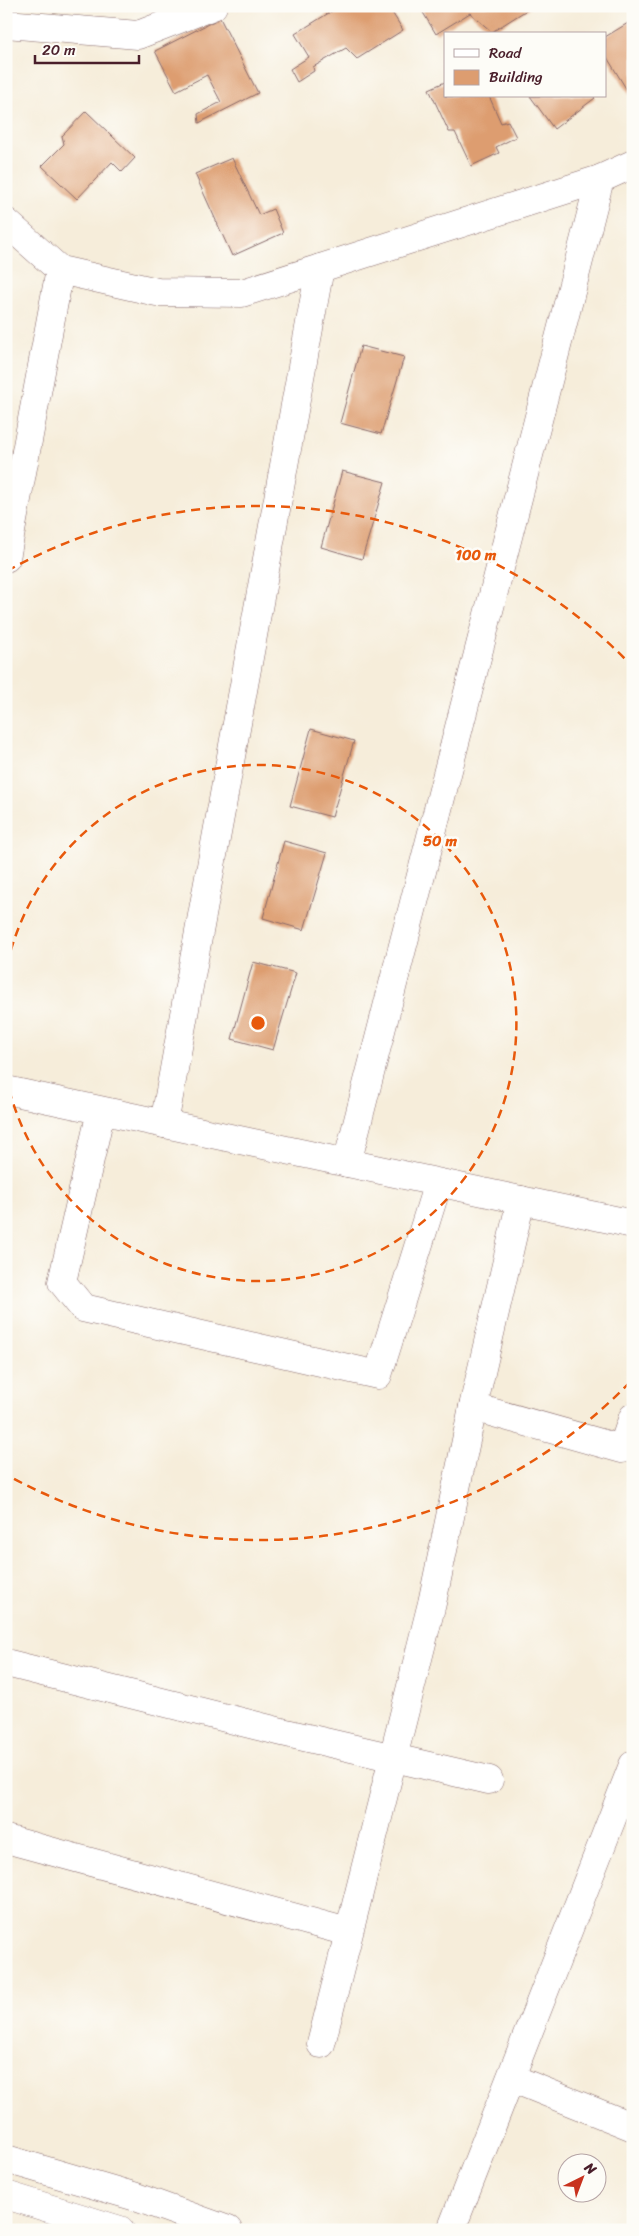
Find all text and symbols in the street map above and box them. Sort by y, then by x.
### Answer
scale bar [35,32,139,64]
legend [444,32,606,98]
text: 20 m [42,37,76,63]
text: Road [489,40,522,66]
text: Building [489,64,543,90]
text: 100 m [456,542,497,568]
text: 50 m [423,828,458,854]
centre of rings [249,1014,267,1032]
north arrow [556,2154,606,2204]
text: N [578,2156,603,2181]

